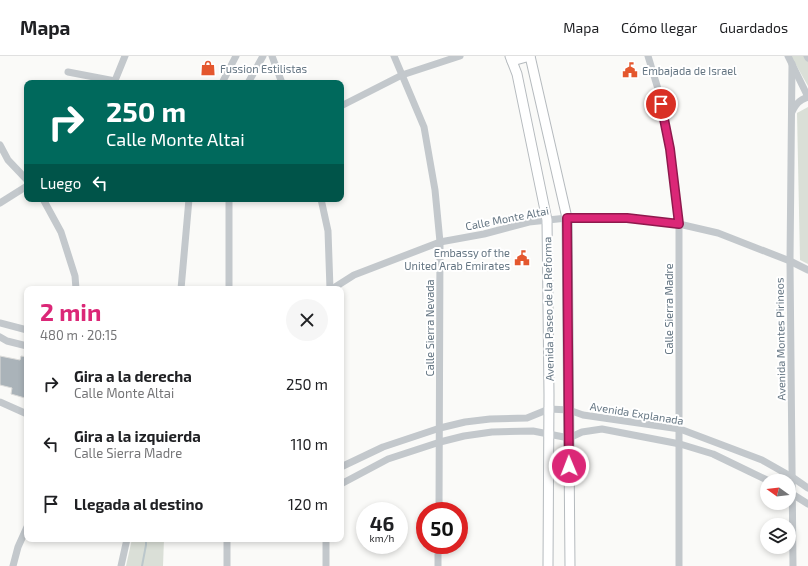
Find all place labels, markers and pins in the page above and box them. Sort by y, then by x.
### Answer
shop icon: Fussion Estilistas [199,59,217,77]
public building icon: Embajada de Israel [621,61,639,79]
place label: Fussion Estilistas [220,62,307,75]
place label: Embajada de Israel [642,64,737,78]
pin [644,87,678,121]
place label: Embassy of the United Arab Emirates [404,246,510,272]
public building icon: Embassy of the United Arab Emirates [513,249,531,267]

